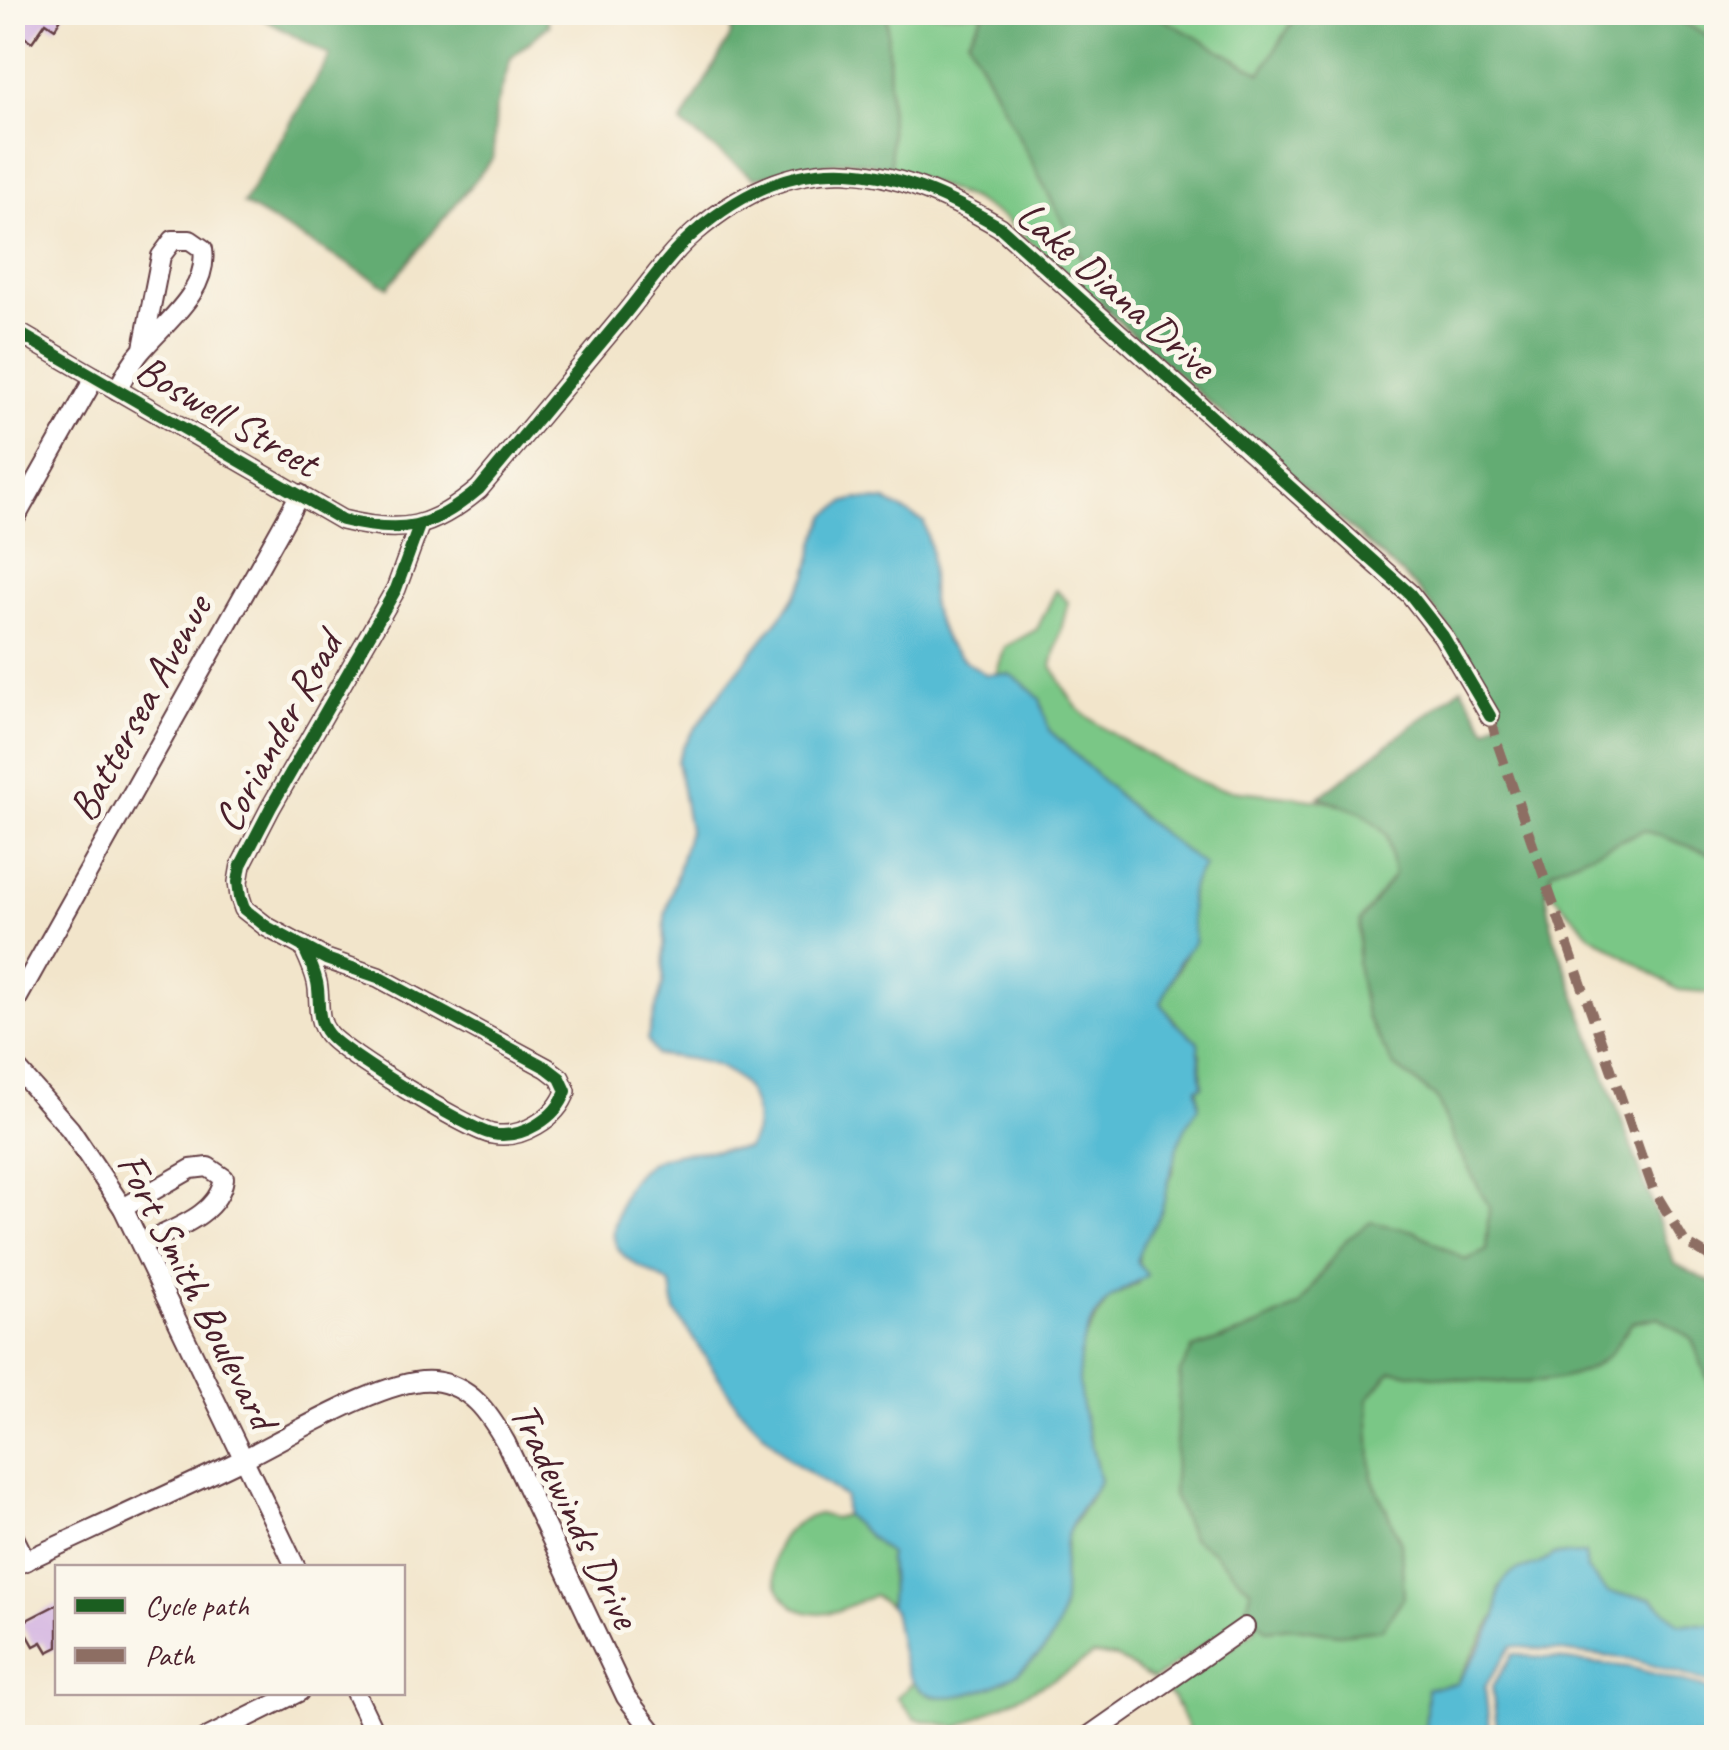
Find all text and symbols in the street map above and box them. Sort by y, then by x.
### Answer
street label: Lake Diana Drive [1006,189,1229,393]
street label: Boswell Street [127,343,331,491]
street label: Battersea Avenue [56,583,225,830]
street label: Coriander Road [202,617,358,841]
street label: Fort Smith Boulevard [105,1144,292,1443]
street label: Tradewinds Drive [498,1394,653,1638]
legend [55,1565,405,1695]
text: Cycle path [145,1586,249,1624]
text: Path [145,1636,196,1674]

